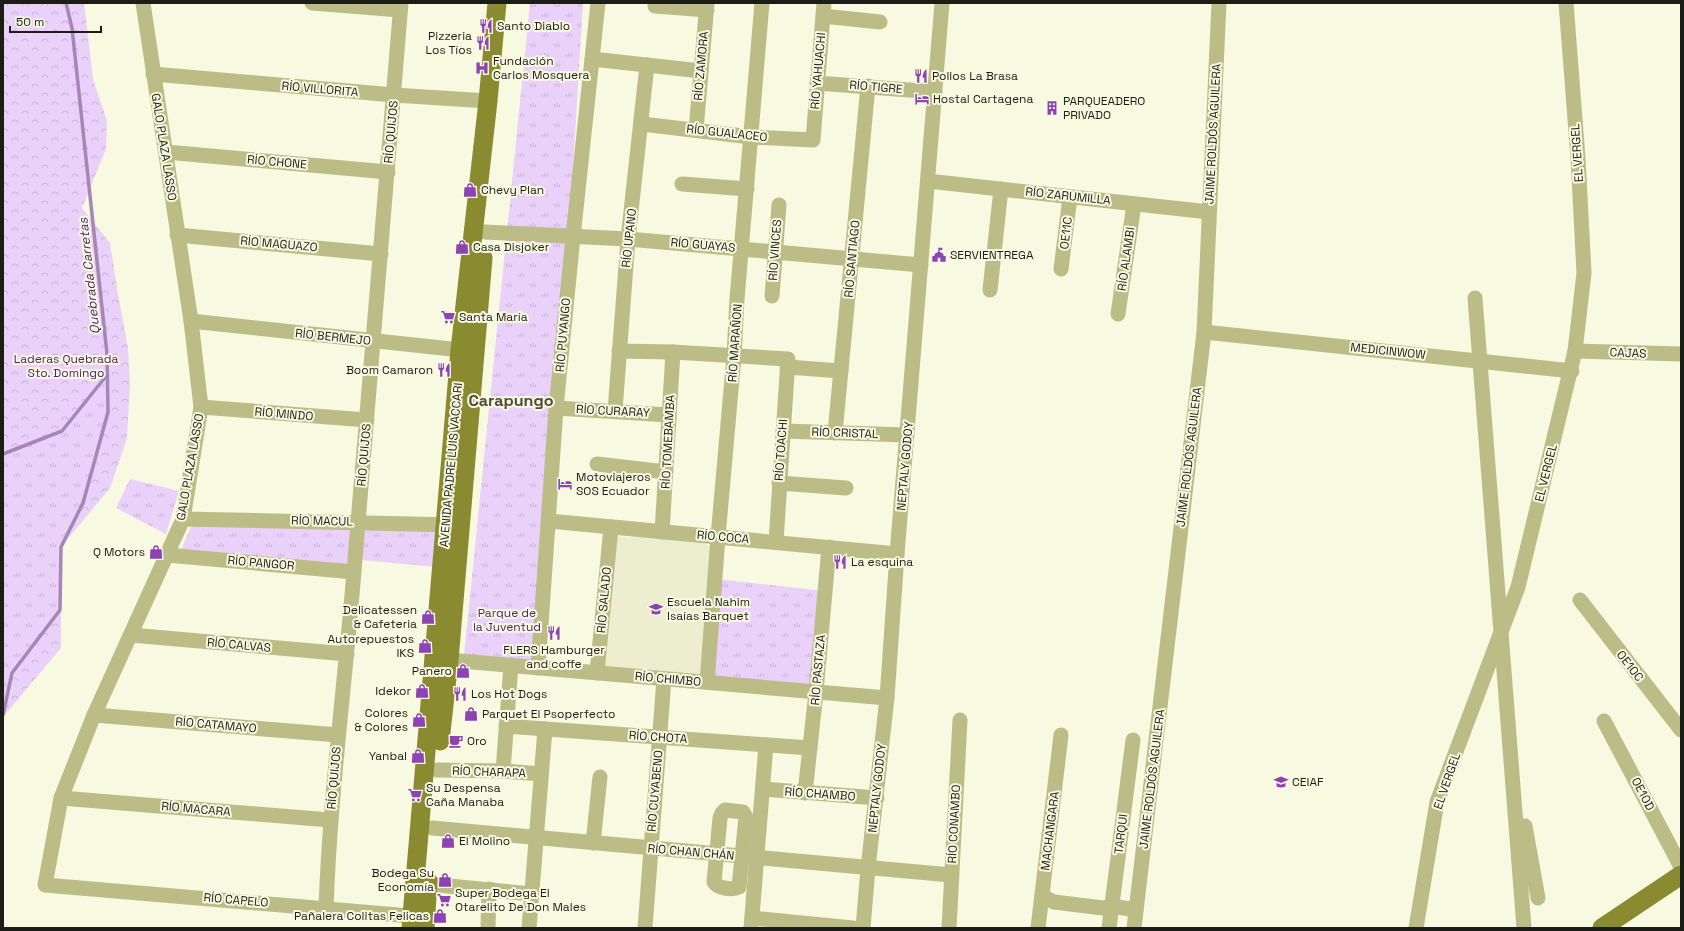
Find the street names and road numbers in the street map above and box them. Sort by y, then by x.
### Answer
street label: RÍO ZAMORA [690,30,712,101]
street label: RÍO YAHUACHI [807,32,829,110]
street label: JAIME ROLDÓS AGUILERA [1201,63,1225,205]
street label: RÍO TIGRE [849,77,904,97]
street label: RÍO VILLORITA [281,78,359,100]
street label: GALO PLAZA LASSO [148,92,180,202]
street label: RÍO QUIJOS [380,100,402,164]
street label: RÍO GUALACEO [686,121,768,145]
street label: EL VERGEL [1567,123,1587,183]
street label: RÍO CHONE [246,151,308,173]
street label: RÍO ZARUMILLA [1025,184,1112,208]
street label: RÍO UPANO [618,207,640,269]
street label: OE11C [1056,216,1076,250]
street label: RÍO VINCES [765,219,785,281]
street label: RÍO SANTIAGO [841,220,863,298]
street label: RÍO ALAMBI [1114,226,1138,292]
street label: RÍO MAGUAZO [240,233,318,255]
street label: RÍO GUAYAS [670,234,736,256]
street label: RÍO PUYANGO [552,297,574,373]
street label: RÍO MARAÑON [724,303,746,383]
street label: RÍO BERMEJO [294,325,372,349]
street label: MEDICINWOW [1350,339,1427,363]
street label: CAJAS [1609,344,1647,362]
street label: AVENIDA PADRE LUIS VACCARI [436,382,466,548]
street label: JAIME ROLDÓS AGUILERA [1172,386,1206,528]
street label: RÍO TOMEBAMBA [658,394,678,490]
street label: RÍO CURARAY [576,401,651,421]
street label: RÍO MINDO [254,403,314,425]
street label: GALO PLAZA LASSO [173,412,207,522]
street label: RÍO TOACHI [771,419,791,481]
street label: NEPTALY GODOY [893,420,917,511]
street label: RÍO QUIJOS [353,423,375,487]
street label: RÍO CRISTAL [811,424,879,442]
street label: EL VERGEL [1531,442,1561,504]
street label: RÍO MACUL [291,512,353,530]
street label: RÍO COCA [696,527,750,547]
street label: RÍO PANGOR [227,552,295,574]
street label: RÍO SALADO [593,566,615,634]
street label: RÍO CALVAS [206,634,272,656]
street label: RÍO PASTAZA [807,634,829,706]
street label: OE10C [1613,647,1647,685]
street label: RÍO CHIMBO [634,668,702,690]
street label: JAIME ROLDÓS AGUILERA [1135,708,1169,850]
street label: RÍO CATAMAYO [175,713,257,737]
street label: RÍO CHOTA [628,727,688,747]
street label: NEPTALY GODOY [864,742,890,833]
street label: RÍO QUIJOS [323,746,345,810]
street label: RÍO CUYABENO [643,749,667,833]
street label: EL VERGEL [1430,750,1464,811]
street label: RÍO CHARAPA [452,763,527,781]
street label: OE10D [1628,775,1658,813]
street label: RÍO CHAMBO [784,784,856,804]
street label: RÍO CONAMBO [944,784,964,864]
street label: MACHANGARA [1037,790,1063,871]
street label: RÍO MACARA [161,798,232,820]
street label: TARQUI [1111,813,1131,855]
street label: RÍO CHAN CHÁN [647,840,735,864]
street label: RÍO CAPELO [203,889,269,911]

